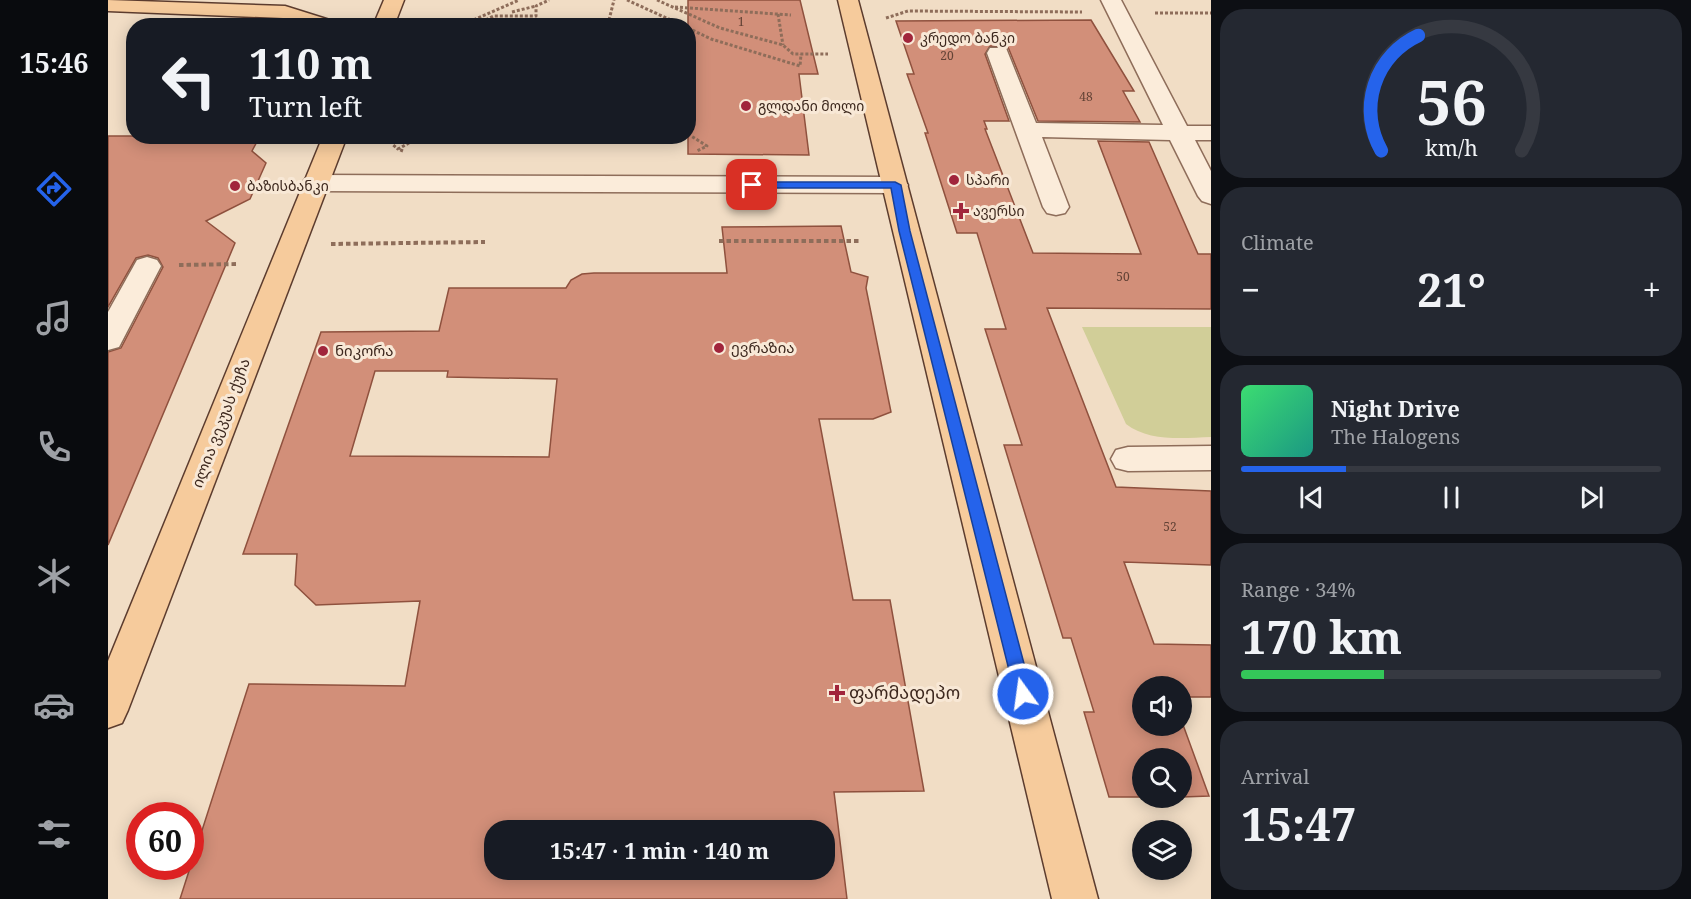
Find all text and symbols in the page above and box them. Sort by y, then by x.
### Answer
house number: 1 [738,13,744,30]
place label: კრედო ბანკი [920,28,1015,47]
marker: კრედო ბანკი [901,31,915,45]
text: 110 m [249,34,373,91]
icon: left [150,42,228,120]
text: 15:46 [19,44,89,81]
house number: 20 [940,47,954,64]
text: 56 [1416,58,1486,143]
text: Turn left [249,88,362,125]
house number: 48 [1079,88,1093,105]
place label: გლდანი მოლი [758,96,864,115]
marker: გლდანი მოლი [739,99,753,113]
text: km/h [1425,133,1478,162]
pin [726,159,777,210]
icon: directions [33,168,75,210]
icon: arrive [735,168,768,201]
place label: სპარი [966,170,1009,189]
marker: სპარი [947,173,961,187]
place label: ბაზისბანკი [247,176,329,195]
marker: ბაზისბანკი [228,179,242,193]
place label: ავერსი [973,201,1025,220]
marker: ავერსი [954,204,968,218]
text: Climate [1241,229,1314,256]
text: 21° [1417,259,1486,320]
text: − [1241,267,1260,312]
text: + [1643,267,1661,312]
house number: 50 [1116,268,1130,285]
icon: music [33,297,75,339]
place label: ევრაზია [731,337,794,357]
place label: ნიკორა [335,340,394,360]
marker: ევრაზია [712,341,726,355]
marker: ნიკორა [316,344,330,358]
street label: ილია ვეკუას ქუჩა [186,355,254,490]
text: Night Drive [1331,393,1460,423]
text: The Halogens [1331,423,1460,450]
icon: phone [33,426,75,468]
icon: previous [1295,481,1328,514]
icon: pause [1435,481,1468,514]
icon: next [1575,481,1608,514]
house number: 52 [1163,518,1177,535]
icon: climate [33,555,75,597]
text: Range · 34% [1241,576,1355,603]
text: 170 km [1241,606,1402,667]
position arrow [991,662,1055,726]
map controls [1132,676,1192,880]
button: sound [1132,676,1192,736]
place label: ფარმადეპო [849,680,960,704]
icon: car [33,684,75,726]
marker: ფარმადეპო [830,686,844,700]
button: search [1132,748,1192,808]
text: Arrival [1241,763,1309,790]
text: 15:47 [1241,793,1356,854]
speed limit sign: 60 [126,802,204,880]
icon: filters [33,813,75,855]
button: layers [1132,820,1192,880]
text: 15:47 · 1 min · 140 m [550,835,769,865]

